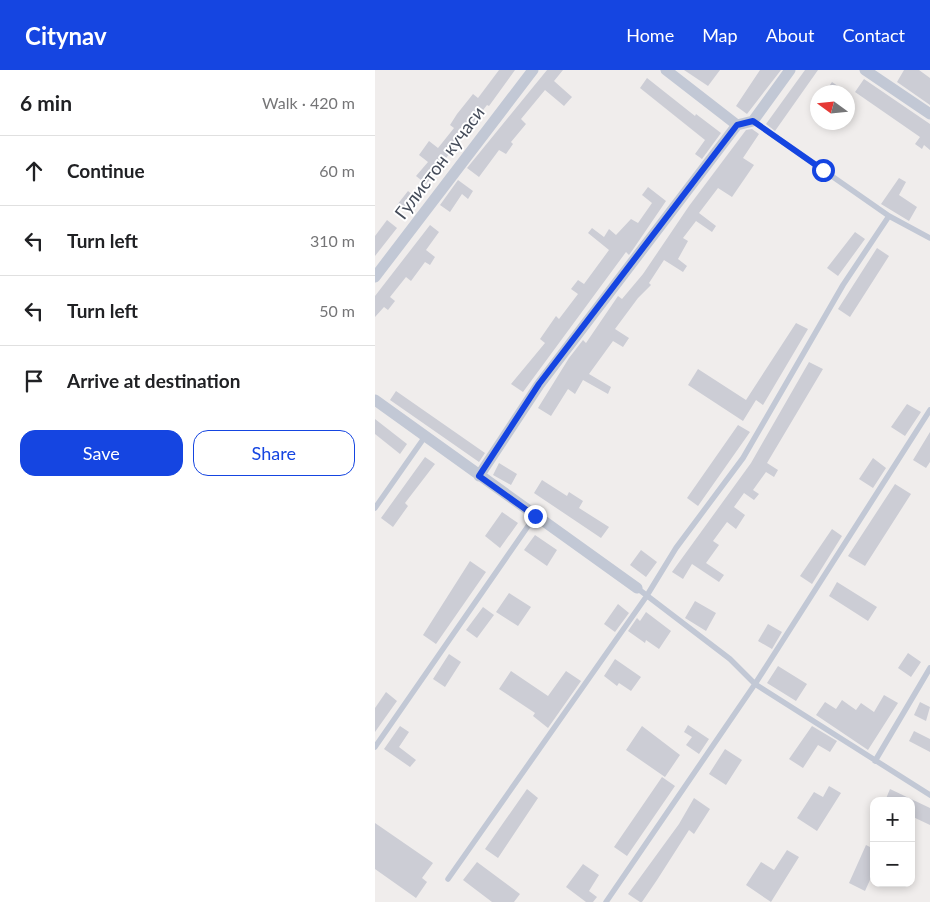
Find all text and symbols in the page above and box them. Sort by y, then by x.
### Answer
text: Citynav [25,21,107,50]
text: Home [626,24,674,46]
text: Map [702,24,738,46]
text: About [766,24,815,46]
text: Contact [843,24,905,46]
north arrow [810,85,855,130]
text: 6 min [20,90,72,115]
text: Walk · 420 m [262,93,355,112]
street label: Гулистон кучаси [390,102,489,223]
icon: ahead [20,157,48,185]
text: Continue [67,159,145,182]
route start [812,159,835,182]
text: 60 m [319,161,355,180]
icon: left [20,227,48,255]
text: Turn left [67,229,138,252]
text: 310 m [310,231,355,250]
icon: left [20,297,48,325]
text: Turn left [67,299,138,322]
text: 50 m [319,301,355,320]
icon: arrive [20,367,48,395]
text: Arrive at destination [67,369,240,392]
button: Save [20,430,183,476]
button: Share [193,430,355,476]
route end [524,505,547,528]
map controls [870,797,915,887]
button: + [870,797,915,842]
button: − [870,842,915,887]

